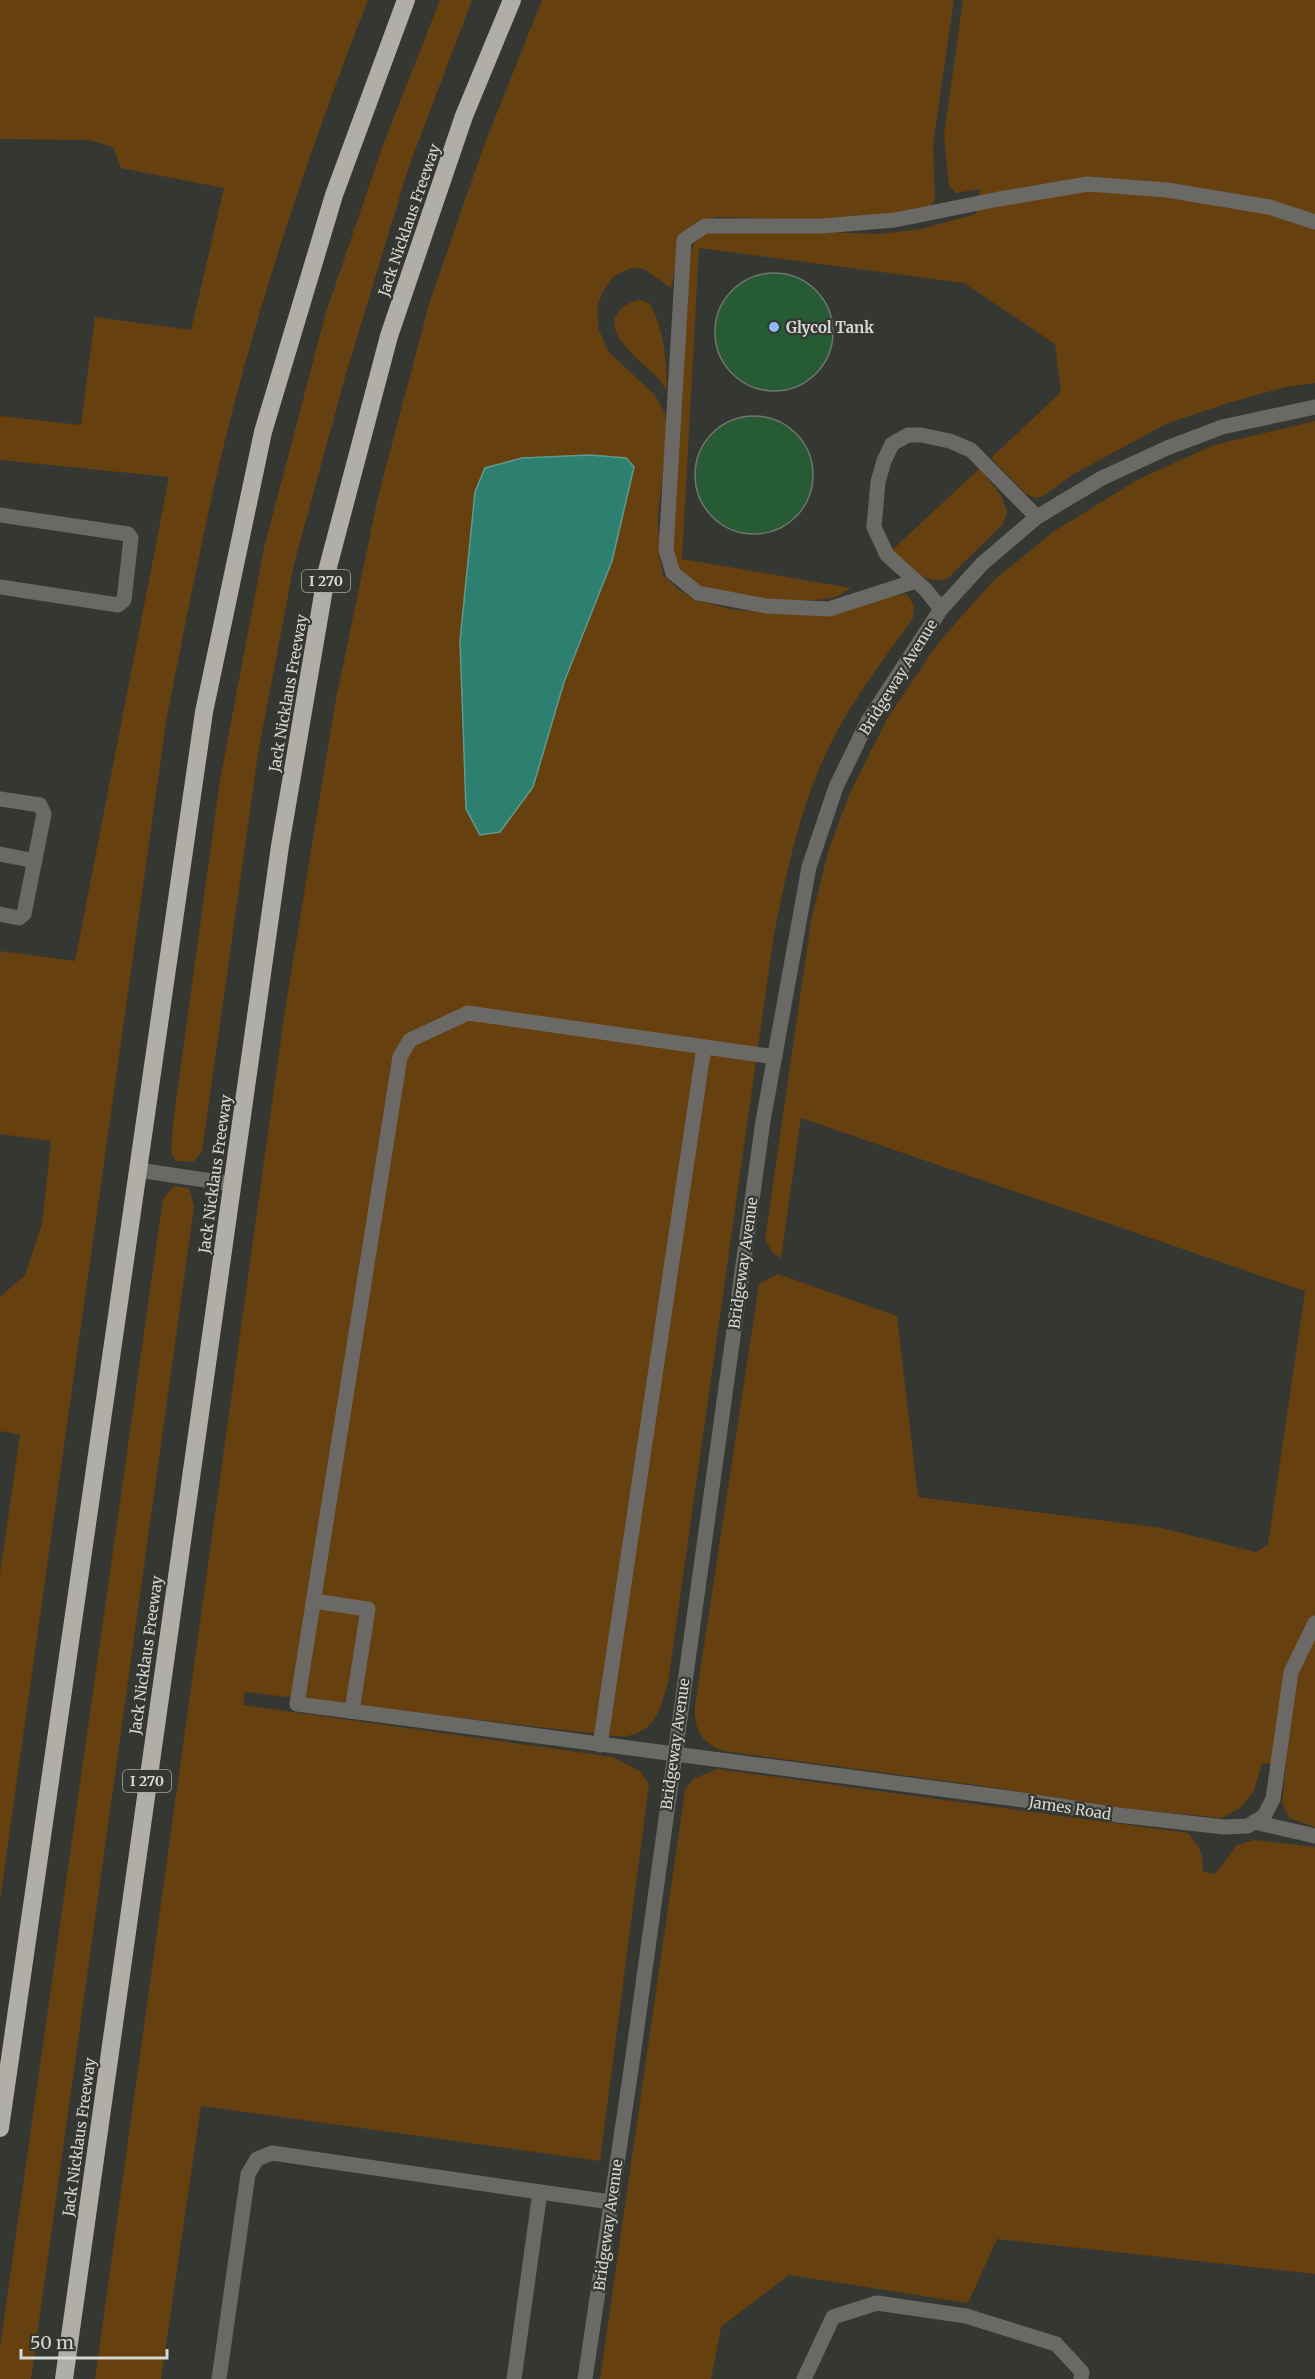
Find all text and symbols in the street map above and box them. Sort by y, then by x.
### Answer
street label: Jack Nicklaus Freeway [374,141,444,300]
place label: Glycol Tank [786,318,874,337]
marker: Glycol Tank [767,320,781,334]
road number: I 270 [302,570,350,592]
street label: Jack Nicklaus Freeway [265,612,311,774]
street label: Bridgeway Avenue [855,616,941,738]
street label: Jack Nicklaus Freeway [194,1093,236,1256]
street label: Bridgeway Avenue [724,1196,762,1330]
street label: Jack Nicklaus Freeway [125,1574,167,1737]
street label: Bridgeway Avenue [656,1677,694,1811]
road number: I 270 [123,1770,171,1792]
street label: James Road [1026,1792,1113,1824]
street label: Jack Nicklaus Freeway [58,2056,100,2219]
street label: Bridgeway Avenue [589,2158,627,2292]
scale bar [21,2322,166,2360]
text: 50 m [30,2331,74,2354]

